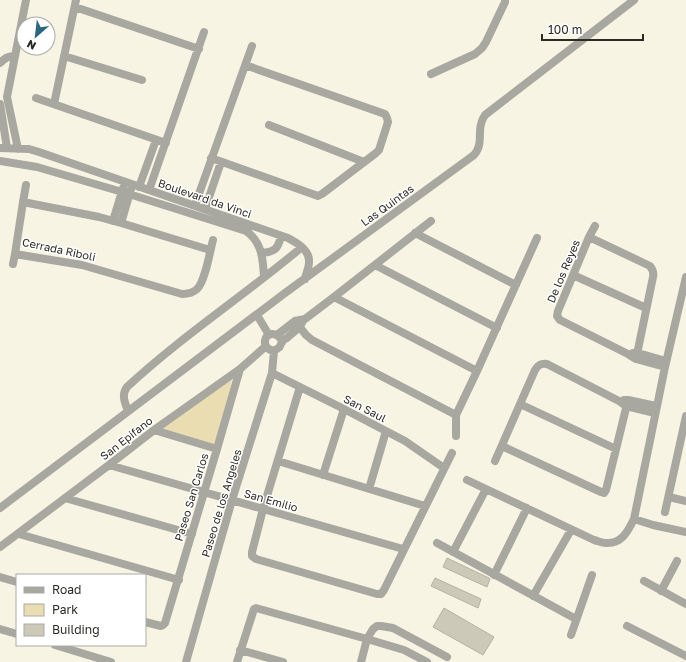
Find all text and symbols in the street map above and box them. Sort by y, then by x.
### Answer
north arrow [16,16,56,56]
scale bar [542,16,643,42]
text: 100 m [548,22,582,37]
text: N [24,38,38,53]
street label: Boulevard da Vinci [157,176,253,220]
street label: Las Quintas [358,181,416,228]
street label: Cerrada Riboli [21,235,97,263]
street label: De los Reyes [544,237,582,304]
street label: San Saul [341,392,389,424]
street label: San Epifano [97,413,155,462]
street label: Paseo de los Angeles [198,447,244,559]
street label: Paseo San Carlos [171,451,211,543]
street label: San Emilio [243,486,300,514]
legend [16,574,146,646]
text: Road [52,582,81,597]
text: Park [52,602,78,617]
text: Building [52,622,100,637]

